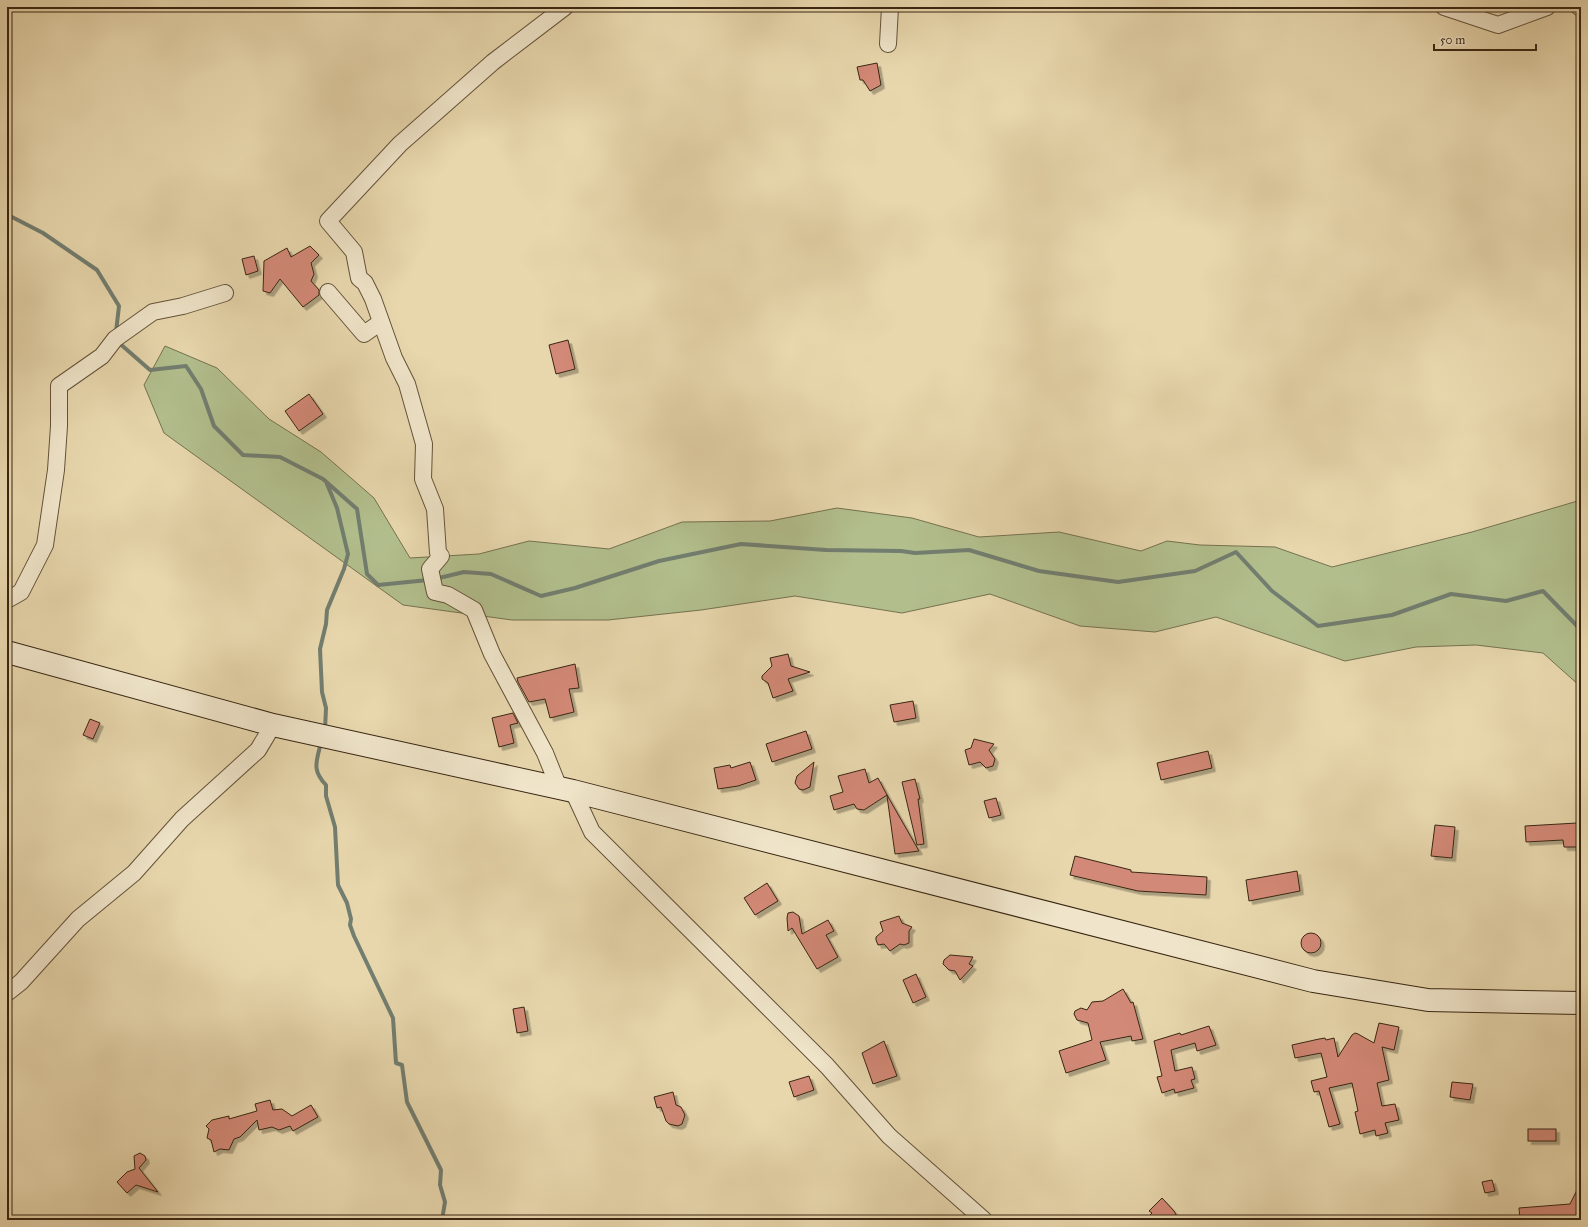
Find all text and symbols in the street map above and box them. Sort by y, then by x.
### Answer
scale bar [1434,26,1536,52]
text: 50 m [1440,33,1465,47]

